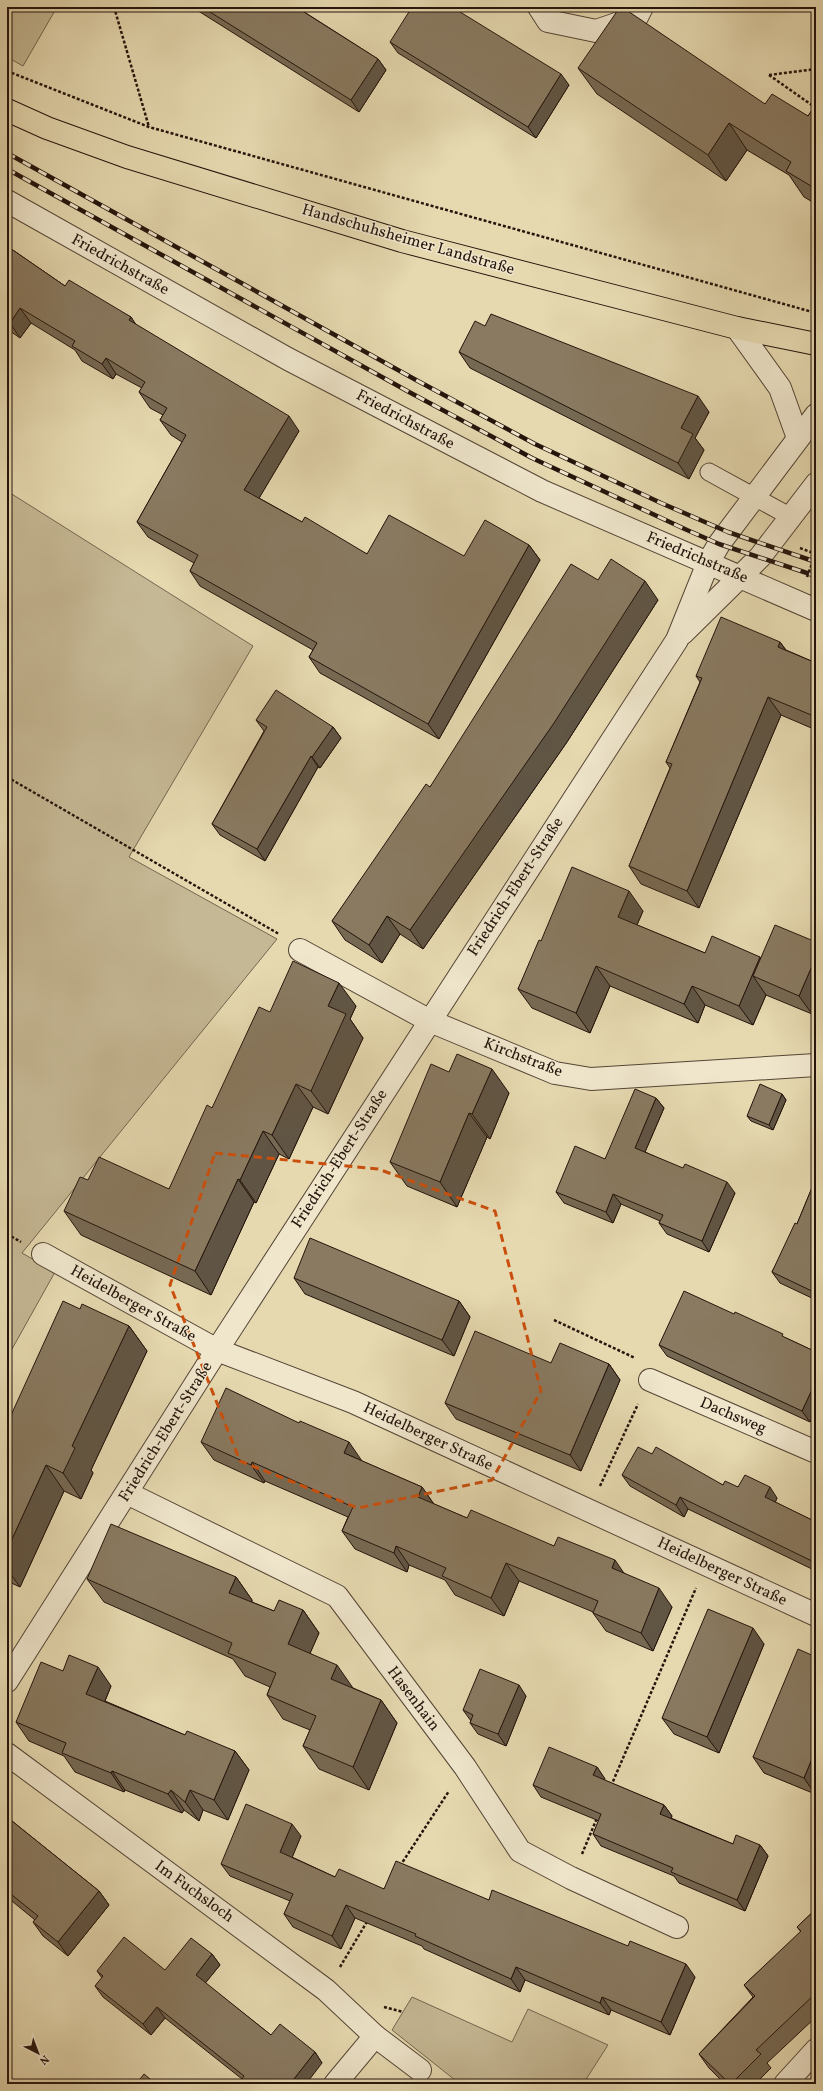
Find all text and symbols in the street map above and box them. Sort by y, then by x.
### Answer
street label: Handschuhsheimer Landstraße [299,199,517,281]
street label: Friedrichstraße [67,229,173,301]
street label: Friedrichstraße [352,385,458,455]
street label: Friedrichstraße [643,527,751,589]
street label: Friedrich-Ebert-Straße [463,813,569,961]
street label: Kirchstraße [480,1033,566,1083]
street label: Friedrich-Ebert-Straße [287,1085,393,1233]
street label: Heidelberger Straße [66,1260,200,1348]
street label: Friedrich-Ebert-Straße [114,1358,218,1506]
street label: Dachsweg [696,1392,770,1440]
street label: Heidelberger Straße [360,1397,496,1477]
street label: Heidelberger Straße [654,1532,790,1612]
street label: Hasenhain [381,1662,445,1736]
street label: Im Fuchsloch [150,1856,238,1928]
north arrow [18,2033,58,2073]
text: N [36,2051,52,2068]

